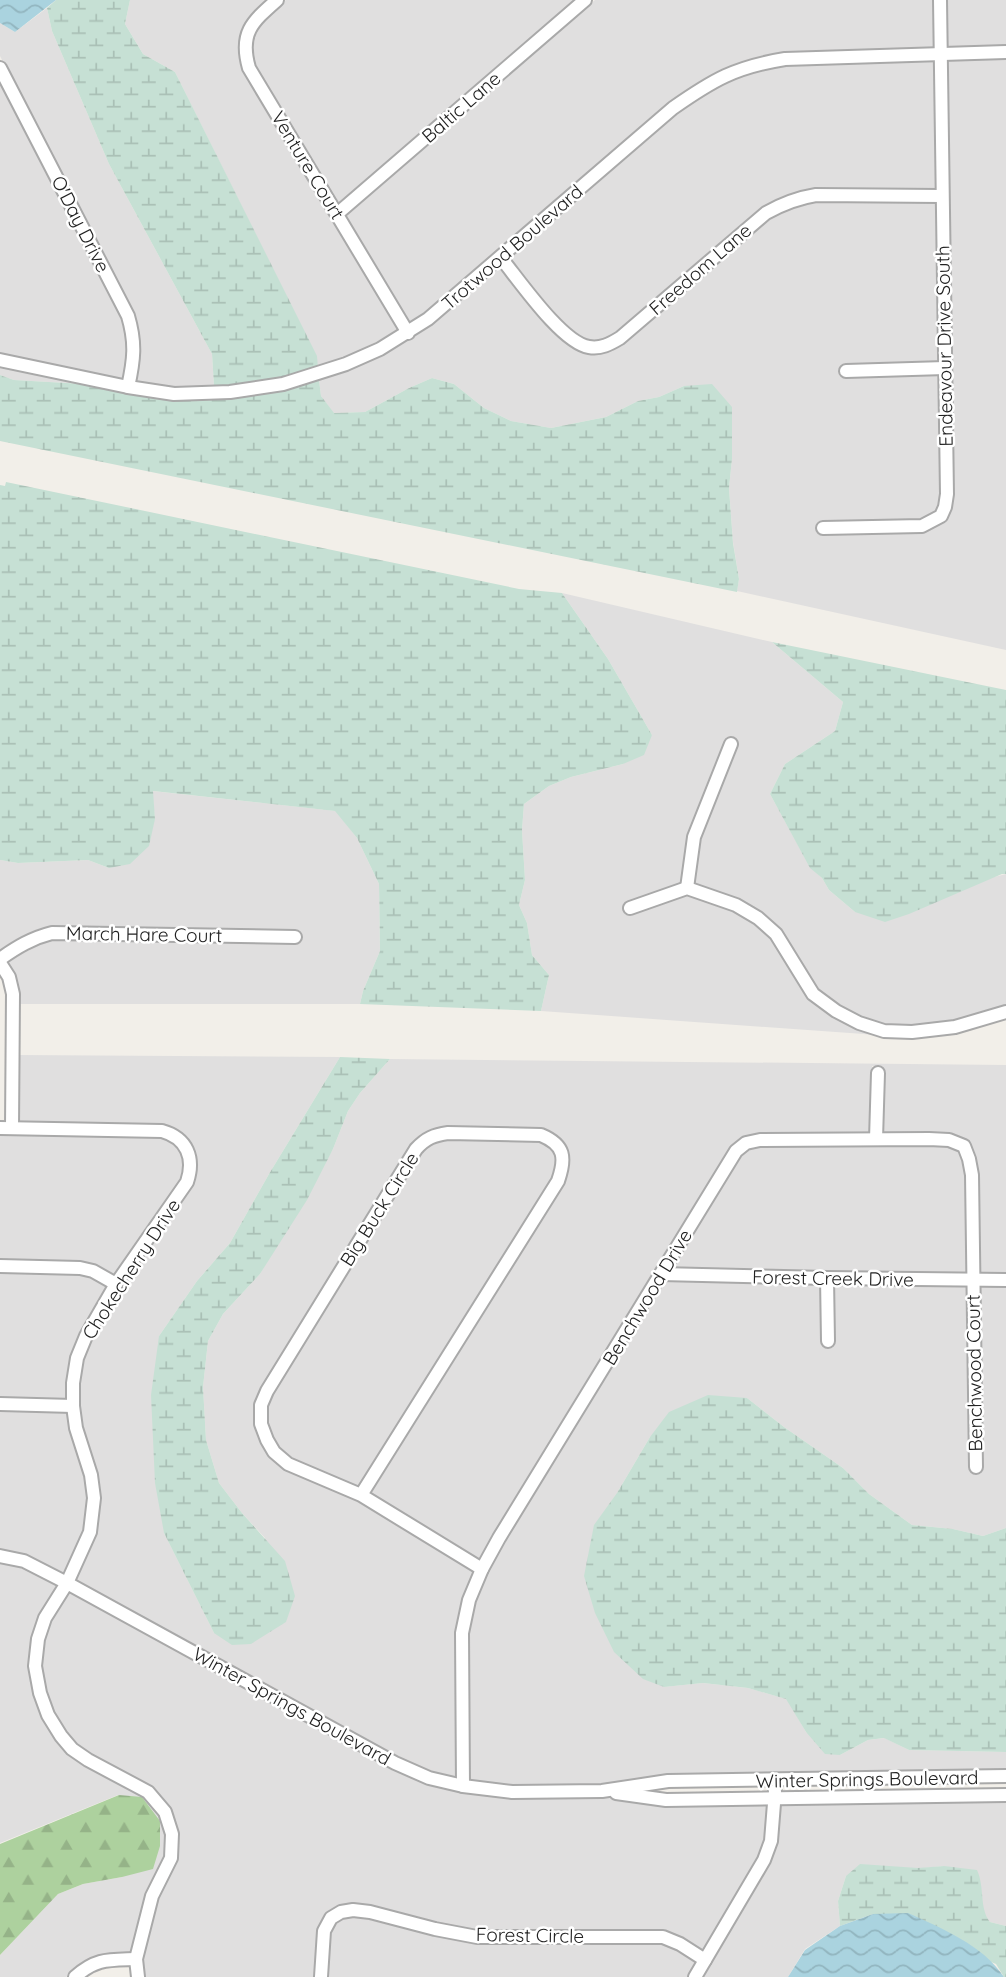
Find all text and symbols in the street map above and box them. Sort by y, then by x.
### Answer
street label: Baltic Lane [416,66,506,148]
street label: Venture Court [266,106,350,224]
street label: O'Day Drive [46,172,116,276]
street label: Trotwood Boulevard [436,179,588,315]
street label: Freedom Lane [644,218,756,320]
street label: Endeavour Drive South [930,245,958,447]
street label: March Hare Court [66,921,222,947]
street label: Big Buck Circle [334,1148,424,1270]
street label: Chokecherry Drive [77,1194,185,1344]
street label: Benchwood Drive [597,1225,697,1369]
street label: Forest Creek Drive [752,1265,914,1291]
street label: Benchwood Court [961,1294,987,1452]
street label: Winter Springs Boulevard [189,1642,395,1770]
street label: Winter Springs Boulevard [755,1765,979,1793]
street label: Forest Circle [476,1922,584,1948]

